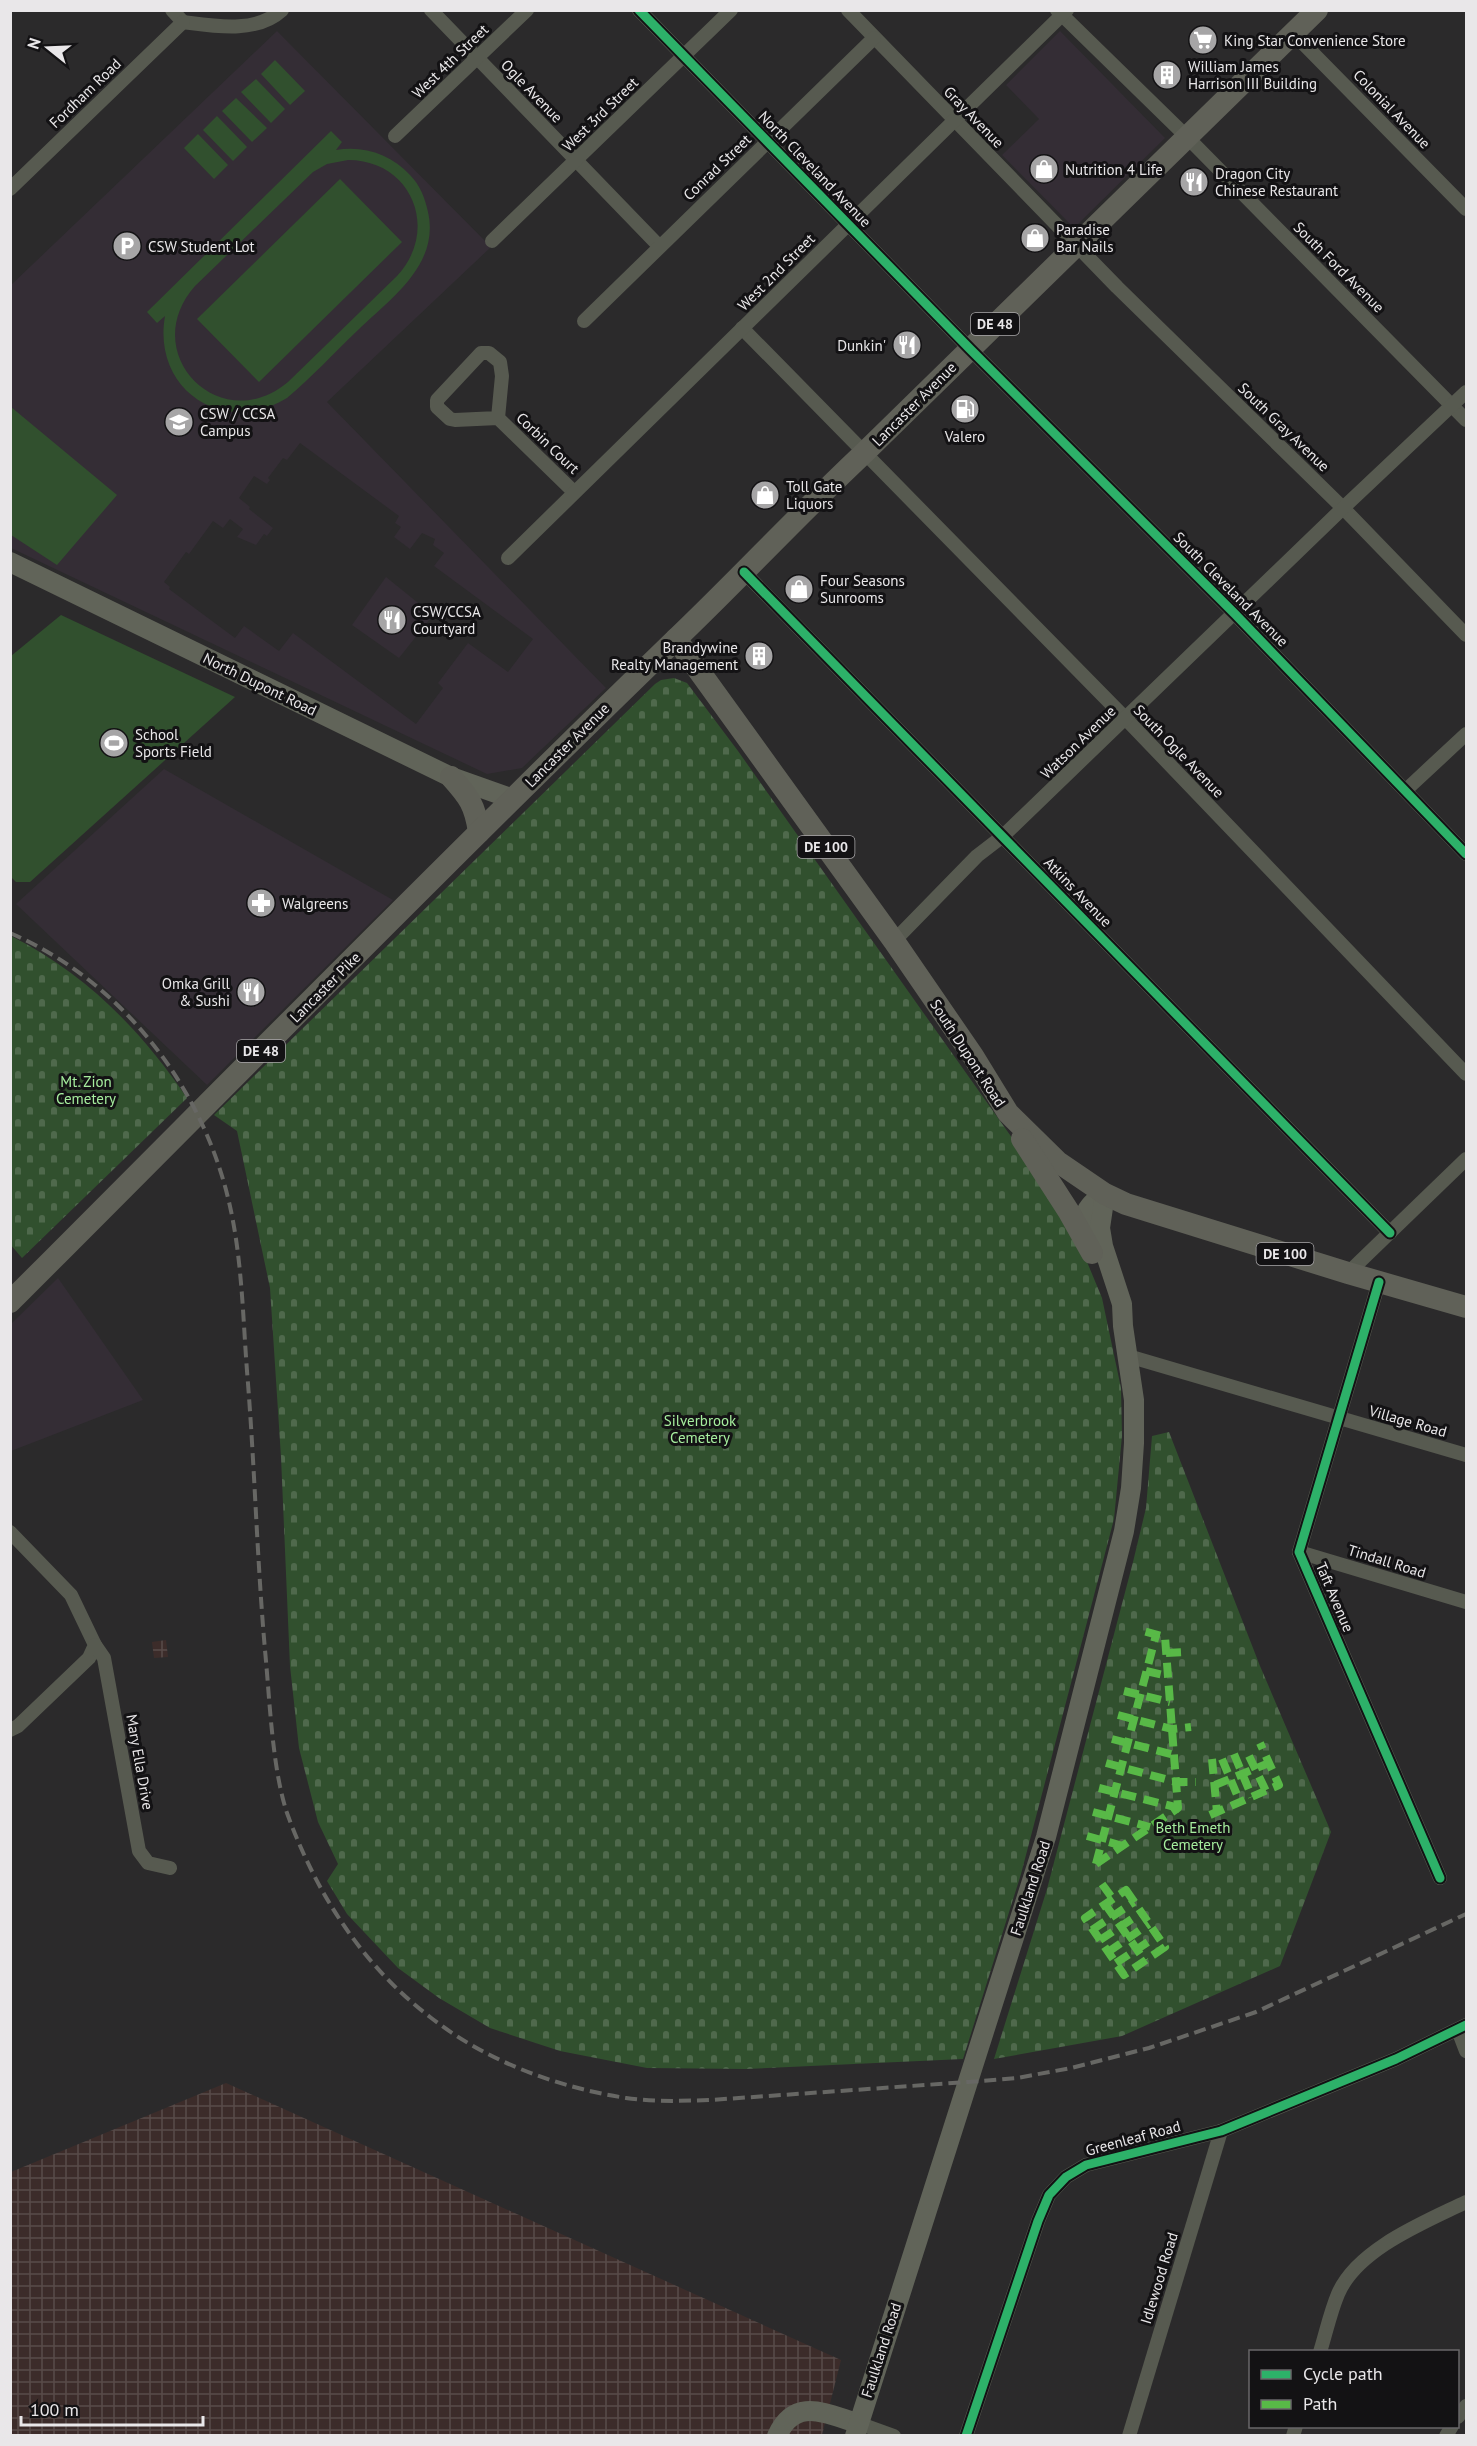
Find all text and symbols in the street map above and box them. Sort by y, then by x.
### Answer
north arrow [18,18,78,78]
street label: West 4th Street [408,20,492,102]
supermarket icon: King Star Convenience Store [1187,24,1219,56]
place label: King Star Convenience Store [1224,31,1406,50]
text: N [23,35,45,51]
street label: Fordham Road [45,54,125,132]
street label: Ogle Avenue [497,55,567,127]
place label: William James Harrison III Building [1188,57,1317,93]
building icon: William James Harrison III Building [1151,59,1183,91]
street label: Colonial Avenue [1349,65,1435,153]
street label: West 3rd Street [558,73,642,155]
street label: Gray Avenue [940,82,1008,152]
street label: North Cleveland Avenue [755,107,875,231]
street label: Conrad Street [679,130,755,204]
shop icon: Nutrition 4 Life [1028,153,1060,185]
place label: Nutrition 4 Life [1065,160,1163,179]
place label: Dragon City Chinese Restaurant [1215,164,1338,200]
restaurant icon: Dragon City Chinese Restaurant [1178,166,1210,198]
street label: South Ford Avenue [1290,218,1388,316]
place label: Paradise Bar Nails [1056,220,1114,256]
shop icon: Paradise Bar Nails [1019,222,1051,254]
street label: West 2nd Street [733,229,819,315]
parking icon: CSW Student Lot [111,230,143,262]
place label: CSW Student Lot [148,237,255,256]
road number: DE 48 [971,313,1019,335]
restaurant icon: Dunkin' [891,329,923,361]
place label: Dunkin' [837,336,886,355]
street label: Lancaster Avenue [868,358,960,450]
street label: South Gray Avenue [1234,379,1334,475]
fuel station icon: Valero [949,393,981,425]
place label: CSW / CCSA Campus [200,404,276,440]
school or university icon: CSW / CCSA Campus [163,406,195,438]
street label: Corbin Court [513,408,583,478]
place label: Valero [944,427,985,446]
place label: Toll Gate Liquors [786,477,842,513]
shop icon: Toll Gate Liquors [749,479,781,511]
street label: South Cleveland Avenue [1170,528,1292,650]
place label: Four Seasons Sunrooms [820,571,905,607]
shop icon: Four Seasons Sunrooms [783,573,815,605]
place label: CSW/CCSA Courtyard [413,602,481,638]
restaurant icon: CSW/CCSA Courtyard [376,604,408,636]
place label: Brandywine Realty Management [611,638,738,674]
building icon: Brandywine Realty Management [743,640,775,672]
street label: North Dupont Road [200,648,320,720]
street label: Lancaster Avenue [521,699,613,791]
street label: South Ogle Avenue [1130,700,1228,802]
street label: Watson Avenue [1036,701,1120,783]
place label: School Sports Field [135,725,212,761]
sports icon: School Sports Field [98,727,130,759]
road number: DE 100 [798,836,854,858]
street label: Atkins Avenue [1040,853,1116,931]
pharmacy icon: Walgreens [245,887,277,919]
place label: Walgreens [282,894,348,913]
street label: Lancaster Pike [286,948,364,1026]
place label: Omka Grill & Sushi [162,974,231,1010]
restaurant icon: Omka Grill & Sushi [235,976,267,1008]
street label: South Dupont Road [926,996,1010,1110]
road number: DE 48 [237,1040,285,1062]
park label: Mt. Zion Cemetery [56,1072,116,1108]
road number: DE 100 [1256,1243,1314,1265]
street label: Village Road [1366,1401,1449,1441]
park label: Silverbrook Cemetery [664,1411,737,1447]
street label: Tindall Road [1346,1540,1428,1582]
street label: Taft Avenue [1312,1559,1358,1635]
street label: Mary Ella Drive [122,1713,158,1811]
park label: Beth Emeth Cemetery [1156,1818,1230,1854]
street label: Faulkland Road [1006,1838,1054,1938]
street label: Greenleaf Road [1083,2116,1183,2160]
street label: Idlewood Road [1136,2230,1182,2326]
street label: Faulkland Road [857,2300,905,2400]
legend [1249,2350,1459,2428]
text: Cycle path [1303,2362,1383,2385]
scale bar [21,2389,202,2427]
text: Path [1303,2392,1337,2415]
text: 100 m [30,2398,79,2421]

